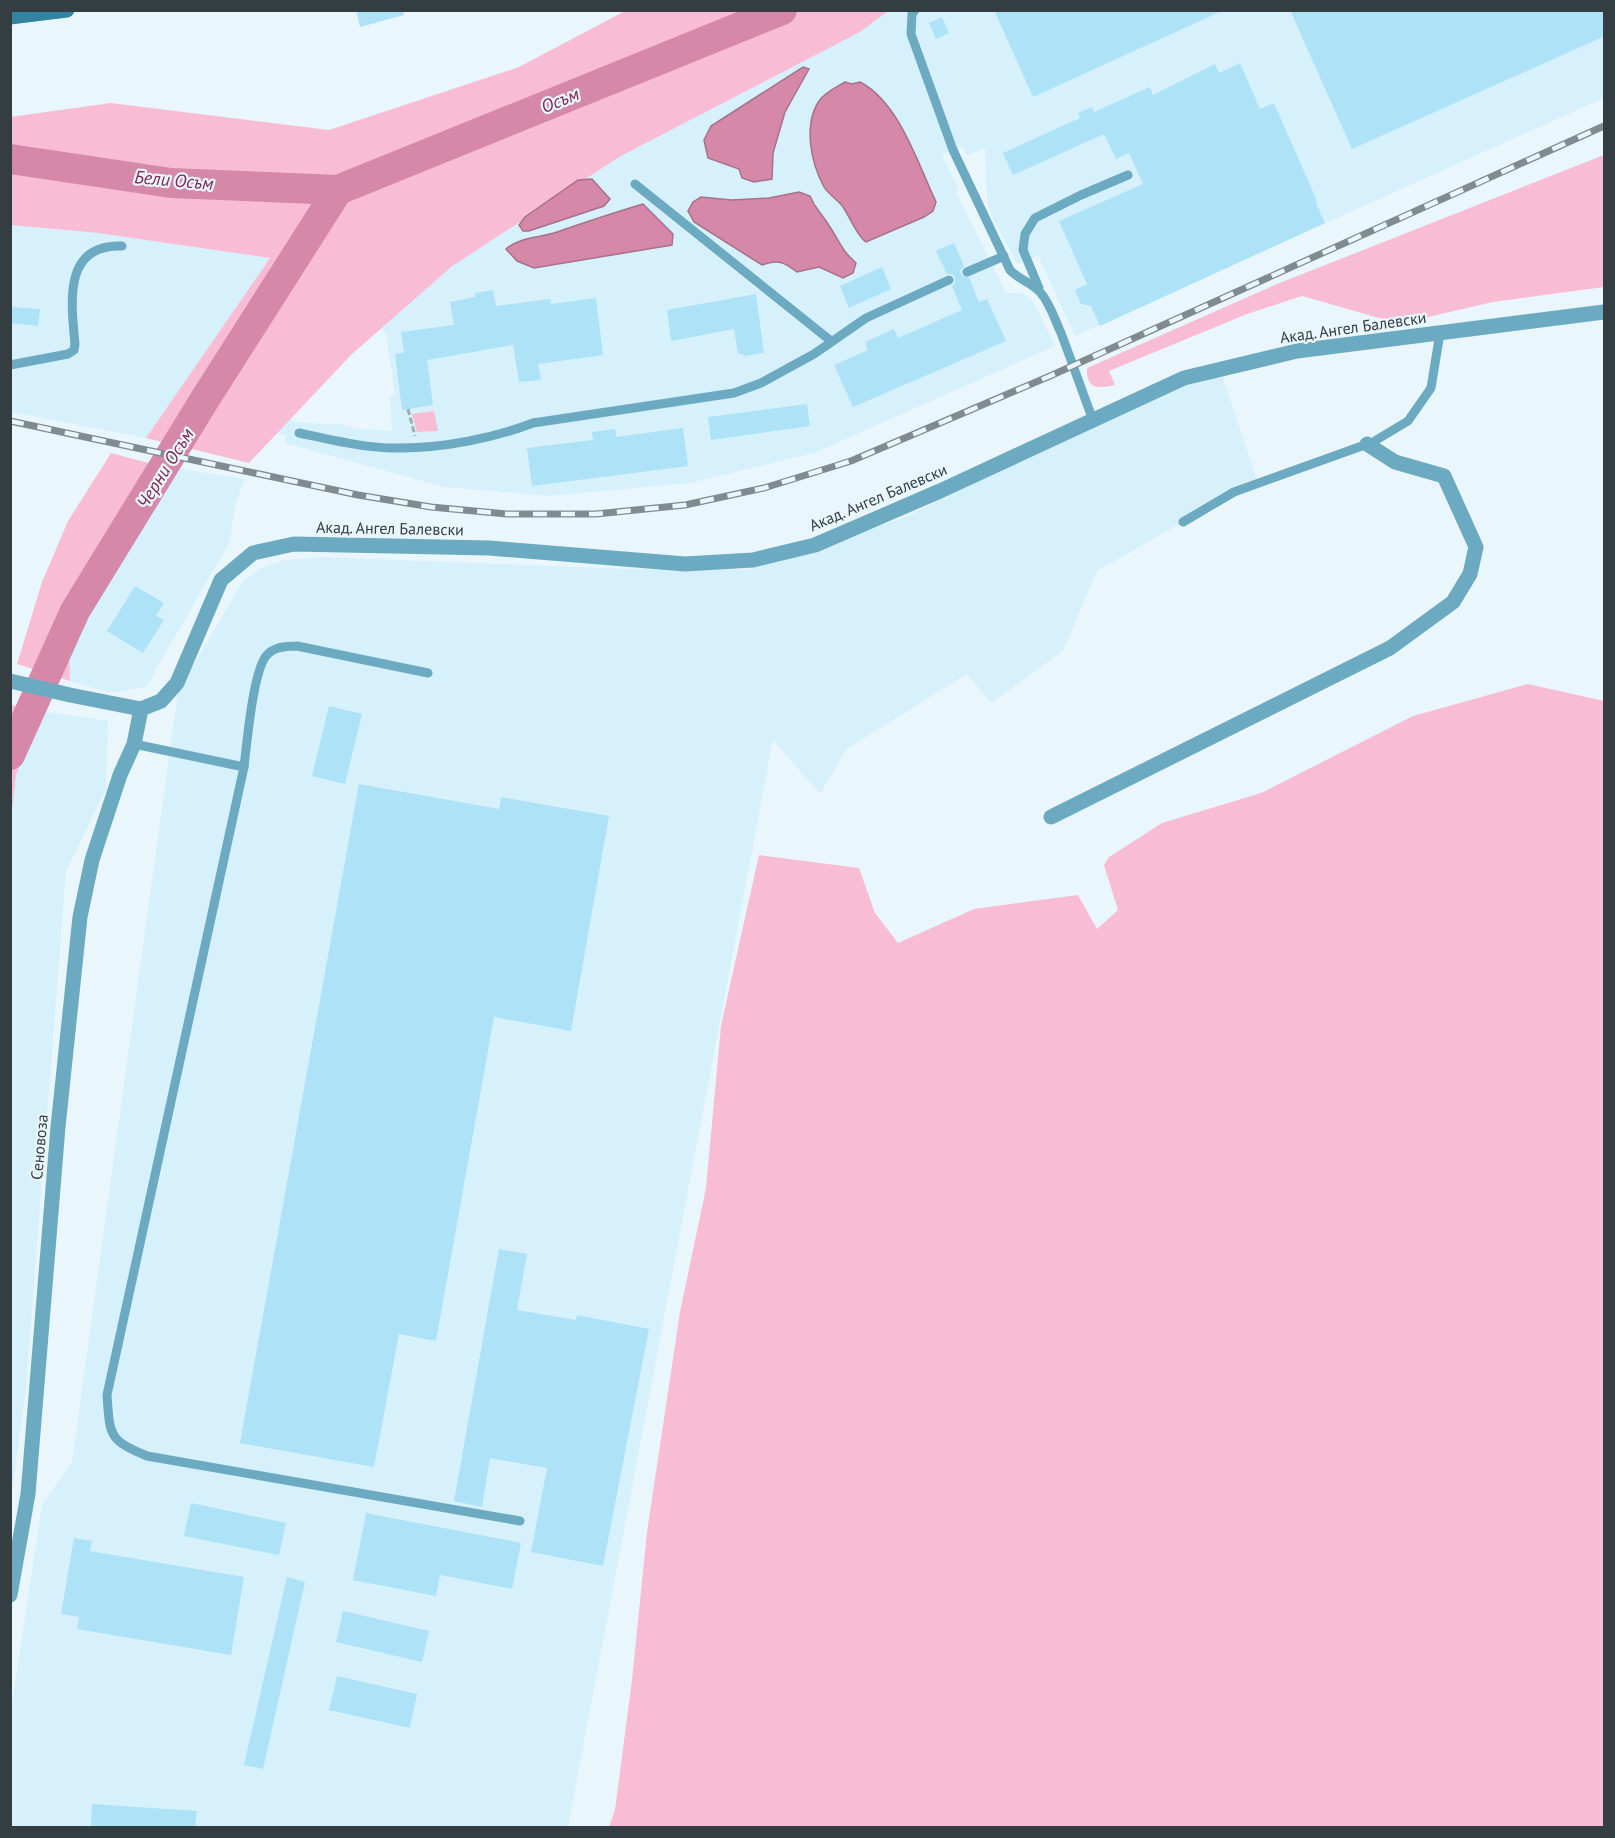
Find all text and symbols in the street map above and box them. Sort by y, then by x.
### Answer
water label: Осъм [538,82,582,118]
water label: Бели Осъм [134,165,214,195]
street label: Акад. Ангел Балевски [1278,307,1428,347]
water label: Черни Осъм [131,424,199,512]
street label: Акад. Ангел Балевски [806,459,950,535]
street label: Акад. Ангел Балевски [316,517,464,539]
street label: Сеновоза [26,1114,52,1180]

